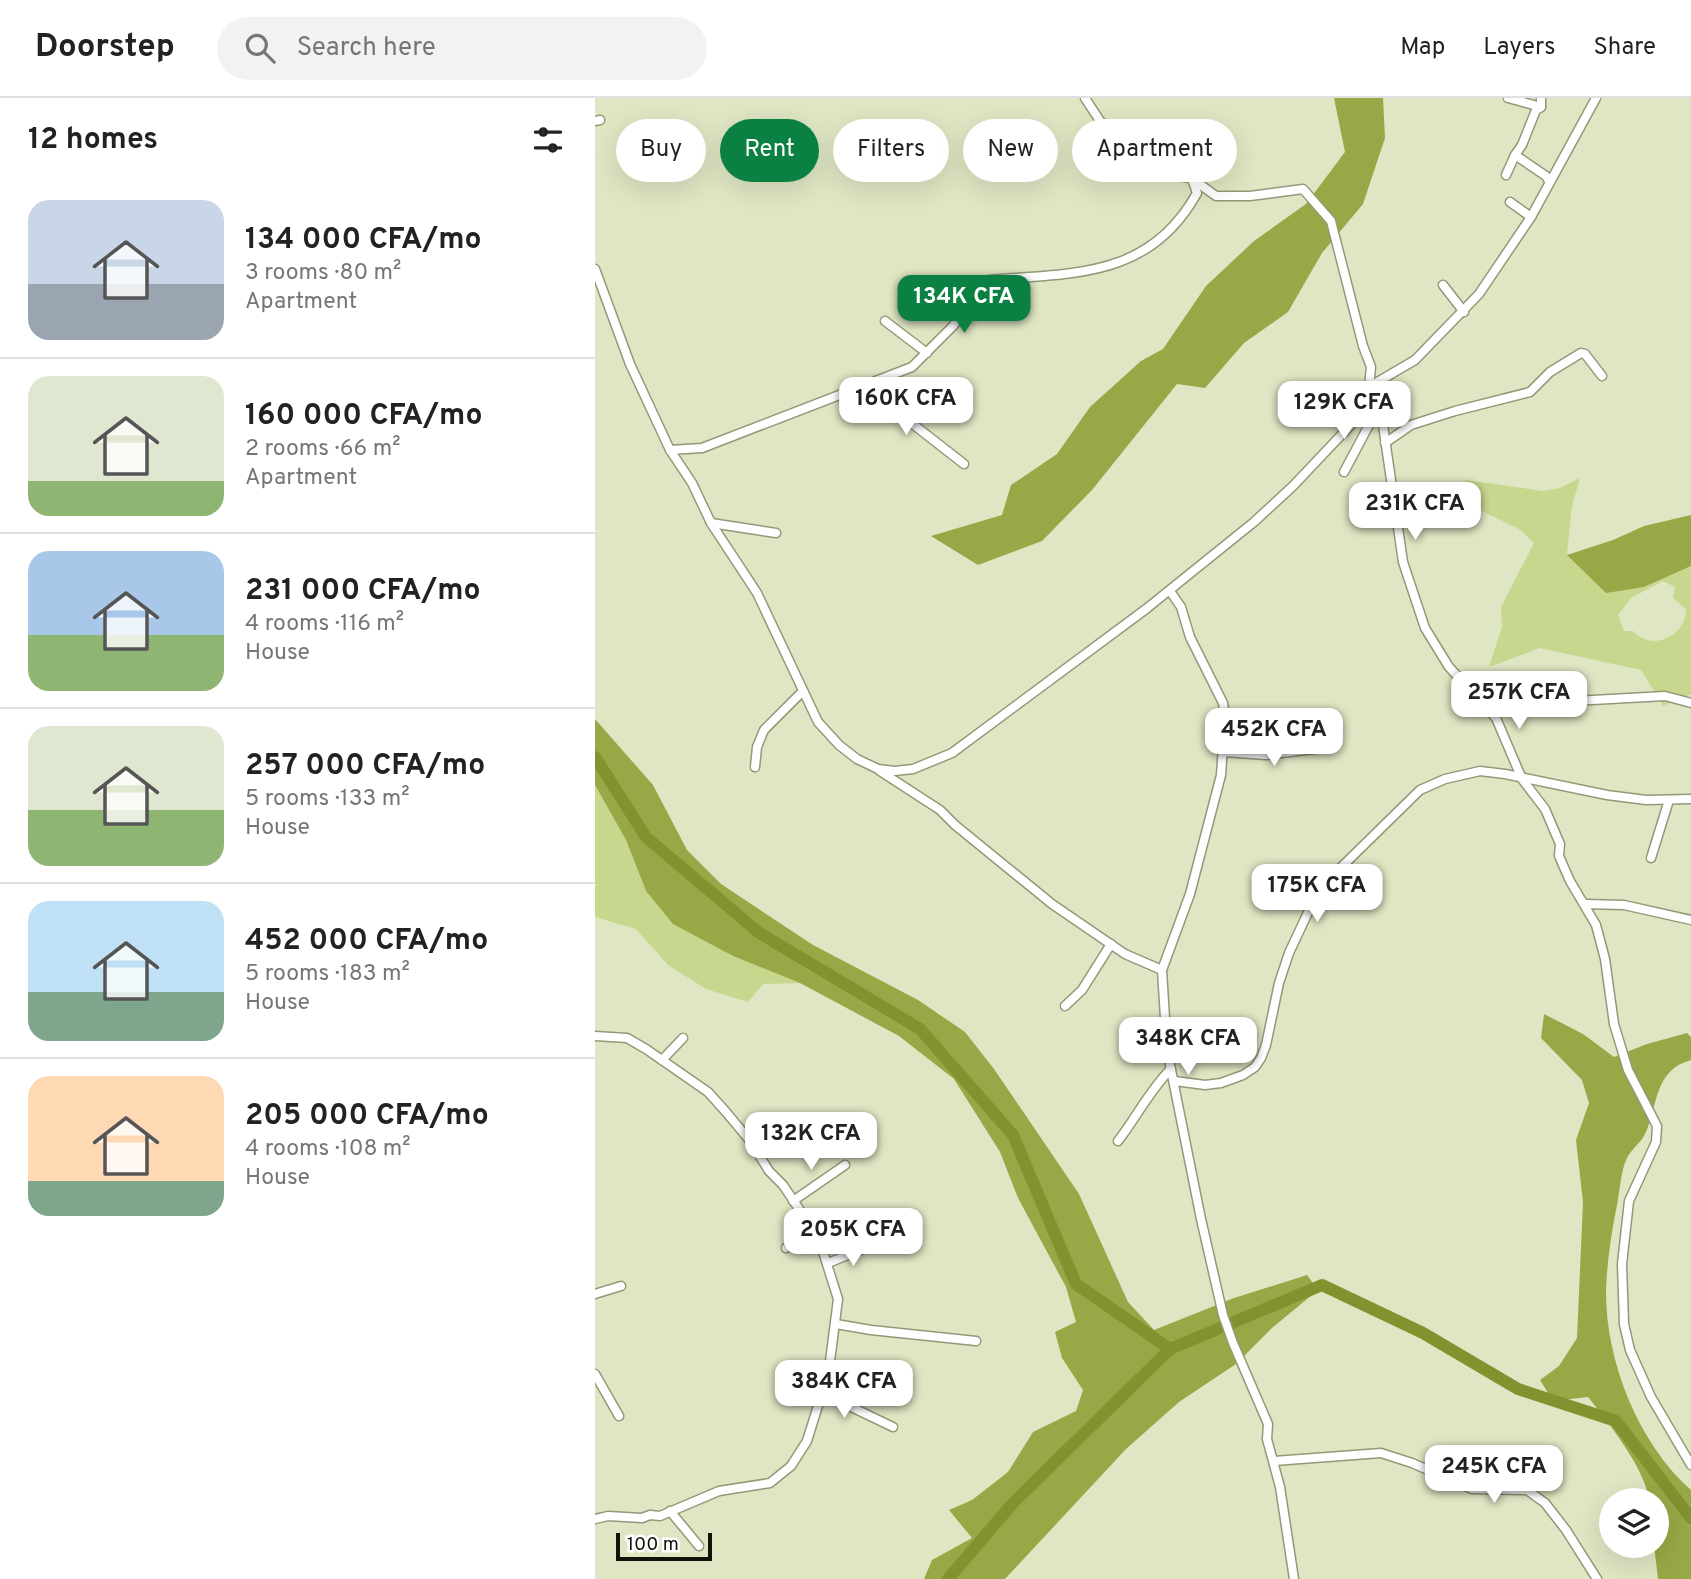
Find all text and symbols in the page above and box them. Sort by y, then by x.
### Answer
search box [217,17,707,80]
text: Doorstep [35,27,175,69]
icon: search [241,29,279,67]
text: Search here [297,32,436,65]
text: Map [1400,33,1445,63]
text: Layers [1483,33,1555,63]
text: Share [1593,33,1656,63]
chip: Buy [616,119,706,182]
chip: Rent [720,119,819,182]
chip: Filters [833,119,949,182]
chip: New [963,119,1058,182]
chip: Apartment [1072,119,1237,182]
icon: filters [529,121,567,159]
text: 12 homes [28,122,158,159]
text: 134 000 CFA/mo [245,222,482,259]
icon: home [84,228,168,312]
text: 3 rooms · 80 m² [245,259,401,288]
pin: 134K CFA [892,275,1036,335]
text: 134K CFA [913,283,1015,312]
text: Apartment [245,288,357,317]
pin: 160K CFA [834,378,978,437]
pin: 129K CFA [1272,382,1416,441]
text: 160K CFA [855,385,957,414]
text: 129K CFA [1294,389,1394,418]
text: 160 000 CFA/mo [245,398,482,435]
icon: home [84,404,168,488]
text: 2 rooms · 66 m² [245,435,401,464]
text: Apartment [245,464,357,493]
pin: 231K CFA [1343,482,1487,542]
text: 231K CFA [1365,490,1465,519]
text: 231 000 CFA/mo [245,573,481,610]
icon: home [84,579,168,663]
text: 4 rooms · 116 m² [245,610,404,639]
text: House [245,639,310,668]
pin: 257K CFA [1447,672,1591,731]
text: 257K CFA [1467,679,1571,708]
pin: 452K CFA [1202,708,1346,768]
text: 452K CFA [1221,716,1327,745]
text: 257 000 CFA/mo [245,748,485,785]
icon: home [84,754,168,838]
text: 5 rooms · 133 m² [245,785,410,814]
text: House [245,814,310,843]
pin: 175K CFA [1245,864,1389,924]
text: 175K CFA [1268,872,1366,901]
text: 452 000 CFA/mo [245,923,488,960]
icon: home [84,929,168,1013]
text: 5 rooms · 183 m² [245,960,410,989]
text: House [245,989,310,1018]
pin: 348K CFA [1116,1018,1260,1077]
text: 348K CFA [1135,1025,1241,1054]
text: 205 000 CFA/mo [245,1098,489,1135]
icon: home [84,1104,168,1188]
pin: 132K CFA [739,1112,883,1172]
text: 132K CFA [761,1120,861,1149]
text: 4 rooms · 108 m² [245,1135,411,1164]
text: House [245,1164,310,1193]
pin: 205K CFA [781,1208,925,1268]
text: 205K CFA [800,1216,906,1245]
pin: 384K CFA [772,1360,916,1420]
text: 384K CFA [791,1368,897,1397]
pin: 245K CFA [1422,1446,1566,1505]
text: 245K CFA [1441,1453,1547,1482]
map controls [1599,1488,1669,1558]
button: layers [1599,1488,1669,1558]
scale bar [616,1530,712,1562]
text: 100 m [627,1533,679,1557]

